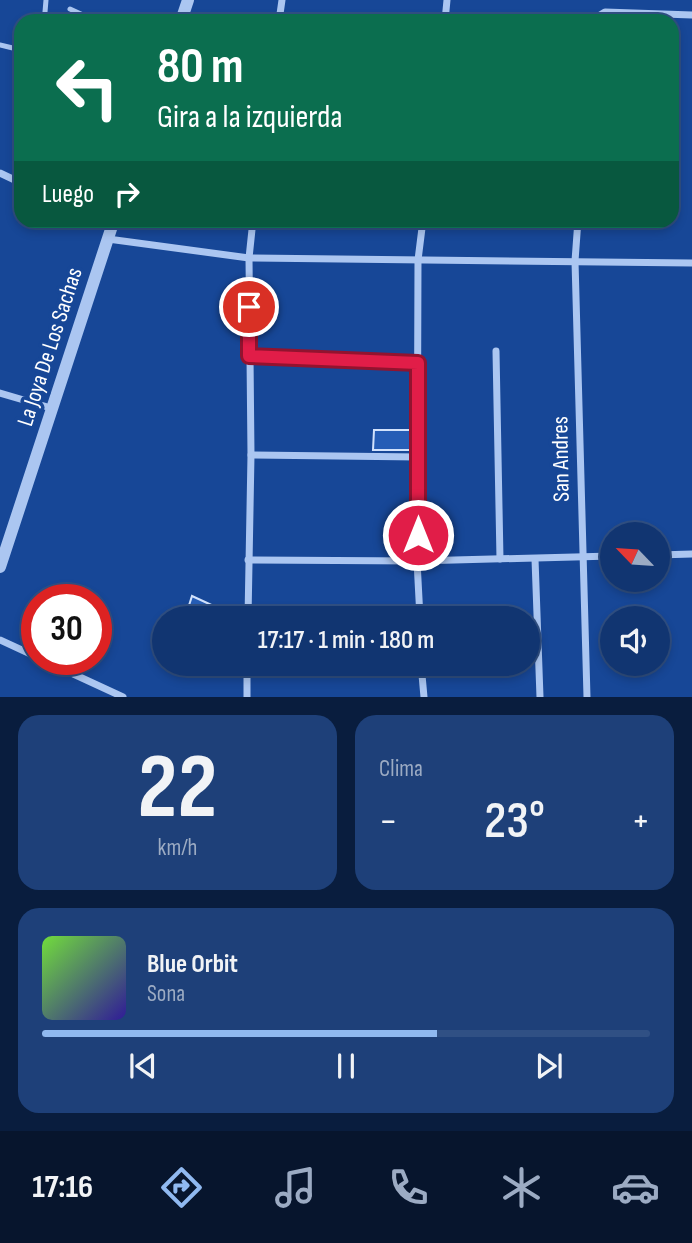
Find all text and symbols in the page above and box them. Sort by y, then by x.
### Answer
text: 80 m [157,38,244,97]
icon: left [42,42,133,133]
text: Gira a la izquierda [157,98,343,137]
icon: right [108,175,146,213]
text: Luego [42,179,94,210]
street label: La Joya De Los Sachas [11,264,89,430]
pin [219,277,279,337]
icon: arrive [230,288,268,326]
street label: San Andres [546,416,576,502]
position arrow [381,498,455,572]
north arrow [600,522,670,592]
map controls [600,522,670,676]
speed limit sign: 30 [21,584,112,675]
button: sound [600,606,670,676]
text: 17:17 · 1 min · 180 m [258,625,434,656]
text: 22 [138,734,217,843]
text: Clima [379,755,423,783]
text: 23° [484,790,545,853]
text: − [379,799,398,844]
text: + [631,799,650,844]
text: km/h [158,834,197,862]
text: Blue Orbit [147,949,238,980]
text: Sona [147,980,185,1008]
icon: previous [124,1047,162,1085]
icon: pause [327,1047,365,1085]
icon: next [530,1047,568,1085]
icon: directions [157,1163,206,1212]
icon: music [271,1163,320,1212]
icon: phone [384,1163,433,1212]
icon: climate [497,1163,546,1212]
icon: car [611,1163,660,1212]
text: 17:16 [32,1168,93,1207]

